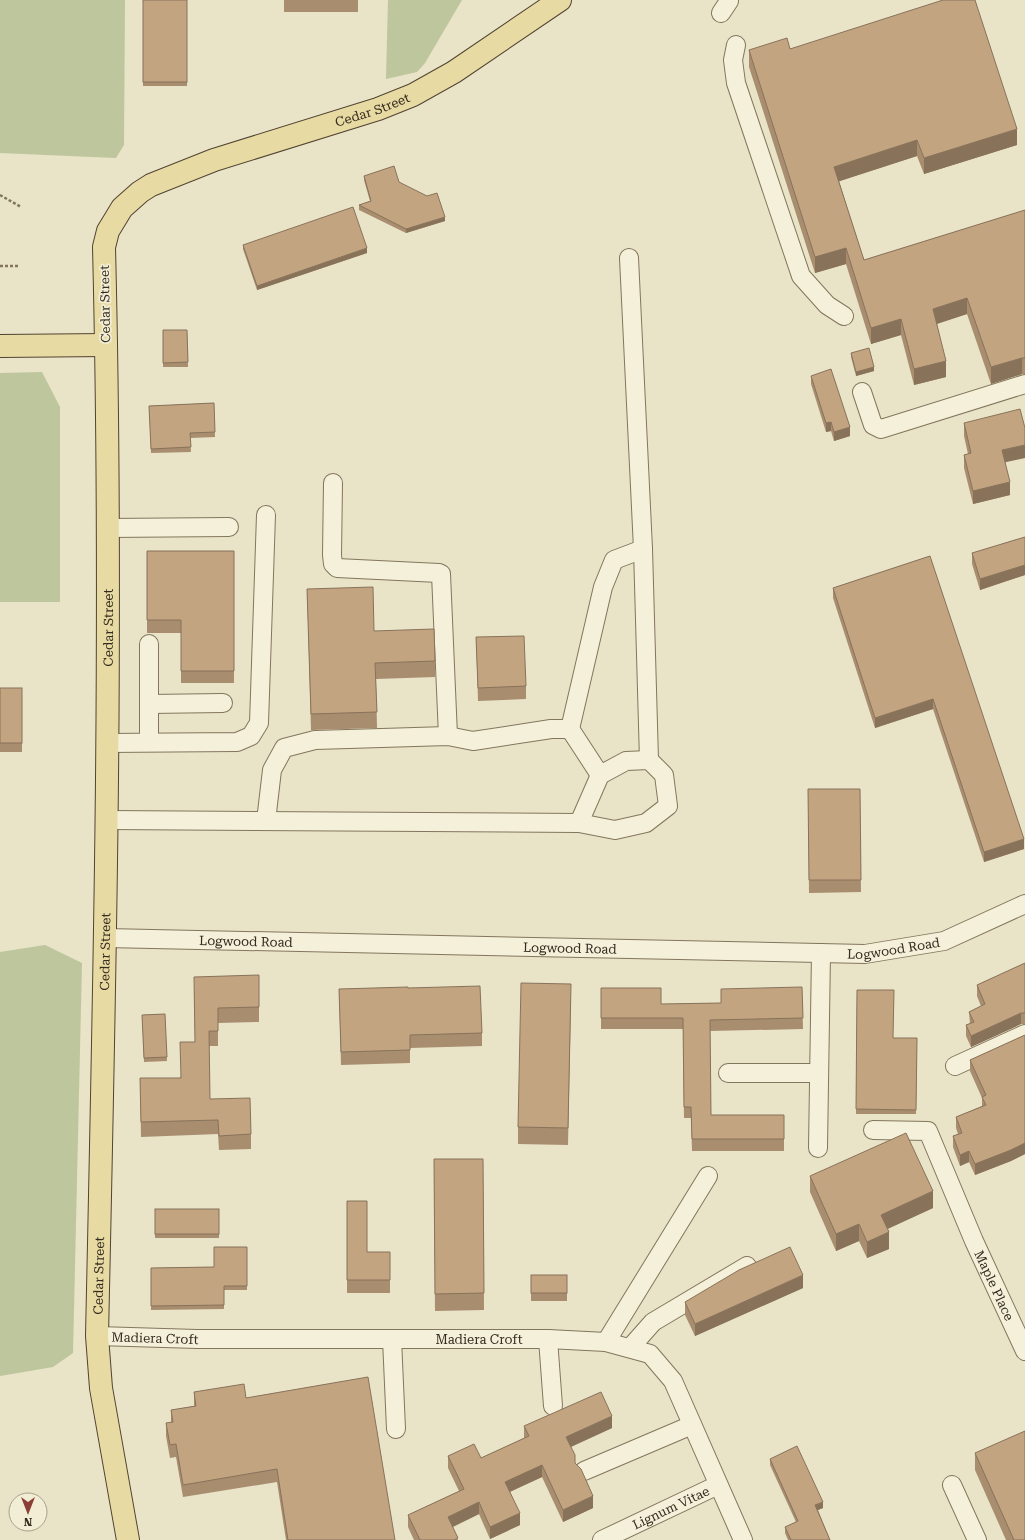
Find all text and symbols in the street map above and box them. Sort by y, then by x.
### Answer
street label: Cedar Street [333,90,412,129]
street label: Cedar Street [97,265,113,343]
street label: Cedar Street [100,589,115,667]
street label: Cedar Street [97,912,113,991]
street label: Logwood Road [199,932,294,949]
street label: Logwood Road [847,934,942,962]
street label: Logwood Road [523,939,618,956]
street label: Cedar Street [90,1236,107,1315]
street label: Maple Place [972,1248,1017,1323]
street label: Madiera Croft [111,1329,199,1347]
street label: Madiera Croft [435,1332,523,1347]
street label: Lignum Vitae [630,1483,712,1532]
north arrow [8,1492,48,1532]
text: N [23,1515,32,1528]

